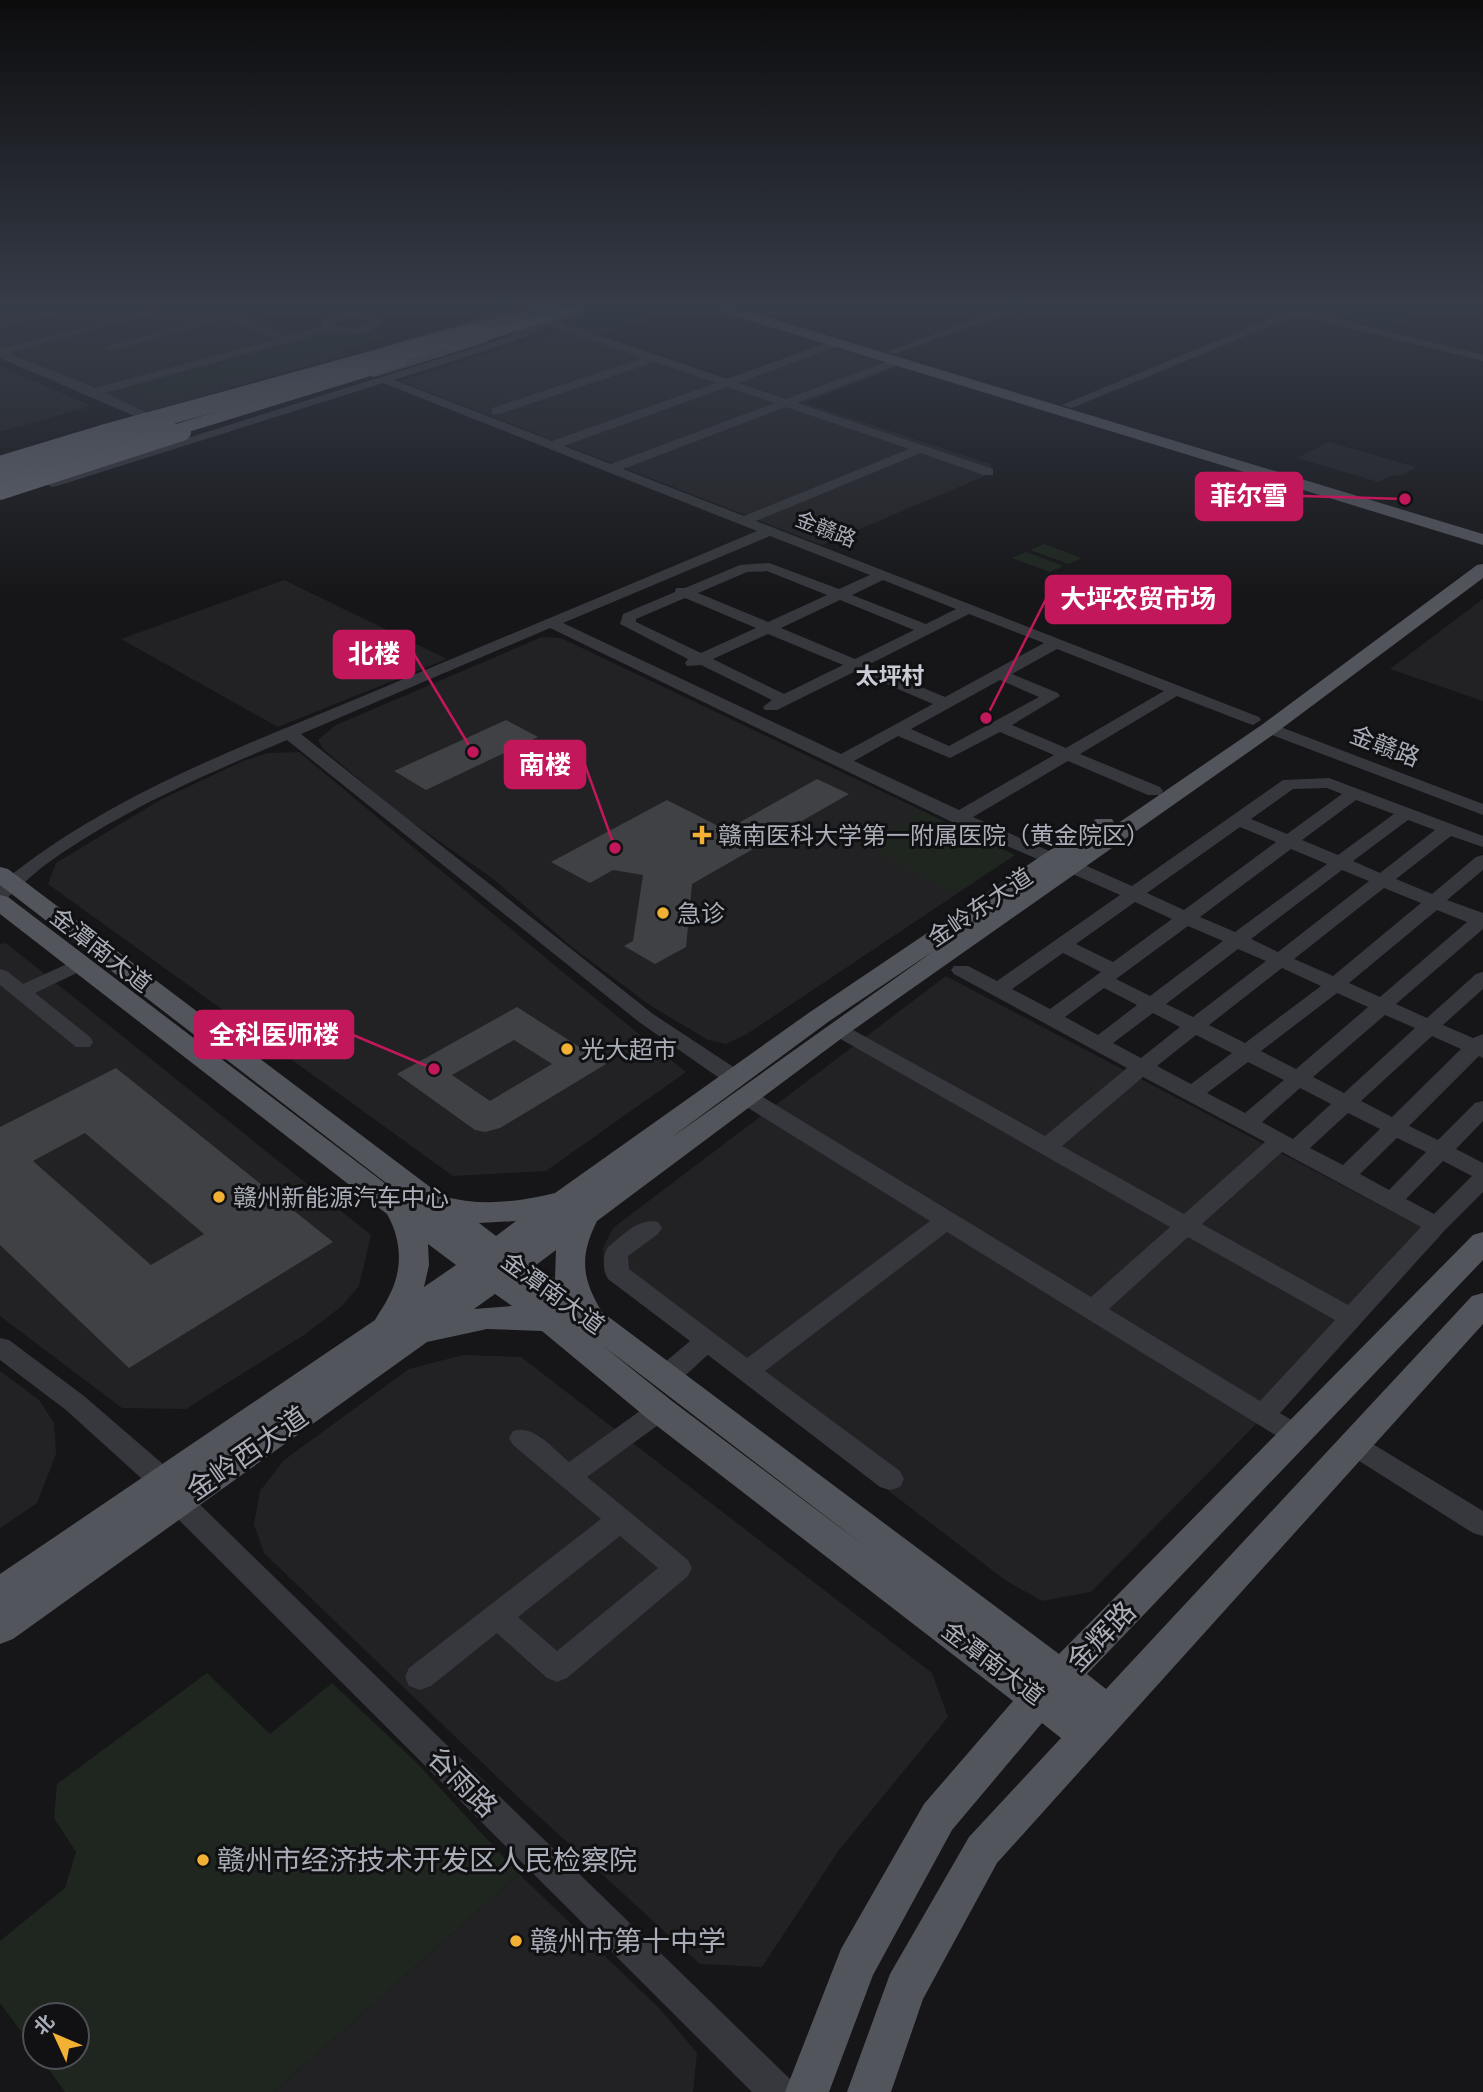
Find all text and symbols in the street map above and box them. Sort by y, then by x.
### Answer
callout: 菲尔雪 [1196,473,1302,520]
text: 菲尔雪 [1210,480,1288,512]
street label: 金赣路 [792,506,860,552]
callout: 大坪农贸市场 [1046,576,1230,623]
text: 大坪农贸市场 [1060,583,1216,615]
callout: 北楼 [334,631,414,678]
text: 北楼 [348,638,400,670]
district label: 太坪村 [856,662,925,690]
street label: 金赣路 [1346,720,1424,772]
callout: 南楼 [505,741,585,788]
text: 南楼 [519,749,571,781]
place label: 赣南医科大学第一附属医院（黄金院区） [718,821,1150,850]
marker: 赣南医科大学第一附属医院（黄金院区） [692,825,712,845]
street label: 金岭东大道 [922,861,1038,953]
place label: 急诊 [677,899,725,928]
street label: 金潭南大道 [45,902,157,998]
marker: 急诊 [655,905,671,921]
callout: 全科医师楼 [195,1011,353,1058]
text: 全科医师楼 [209,1019,339,1051]
place label: 光大超市 [581,1035,677,1064]
marker: 光大超市 [559,1041,575,1057]
place label: 赣州新能源汽车中心 [233,1183,449,1212]
marker: 赣州新能源汽车中心 [211,1189,227,1205]
street label: 金潭南大道 [496,1246,610,1340]
street label: 金岭西大道 [180,1399,314,1507]
street label: 金辉路 [1060,1594,1142,1678]
street label: 金潭南大道 [936,1615,1050,1711]
street label: 谷雨路 [421,1740,505,1824]
place label: 赣州市经济技术开发区人民检察院 [217,1843,637,1877]
marker: 赣州市经济技术开发区人民检察院 [195,1852,211,1868]
place label: 赣州市第十中学 [530,1924,726,1958]
marker: 赣州市第十中学 [508,1933,524,1949]
north arrow [21,2001,91,2071]
text: 北 [29,2010,59,2039]

